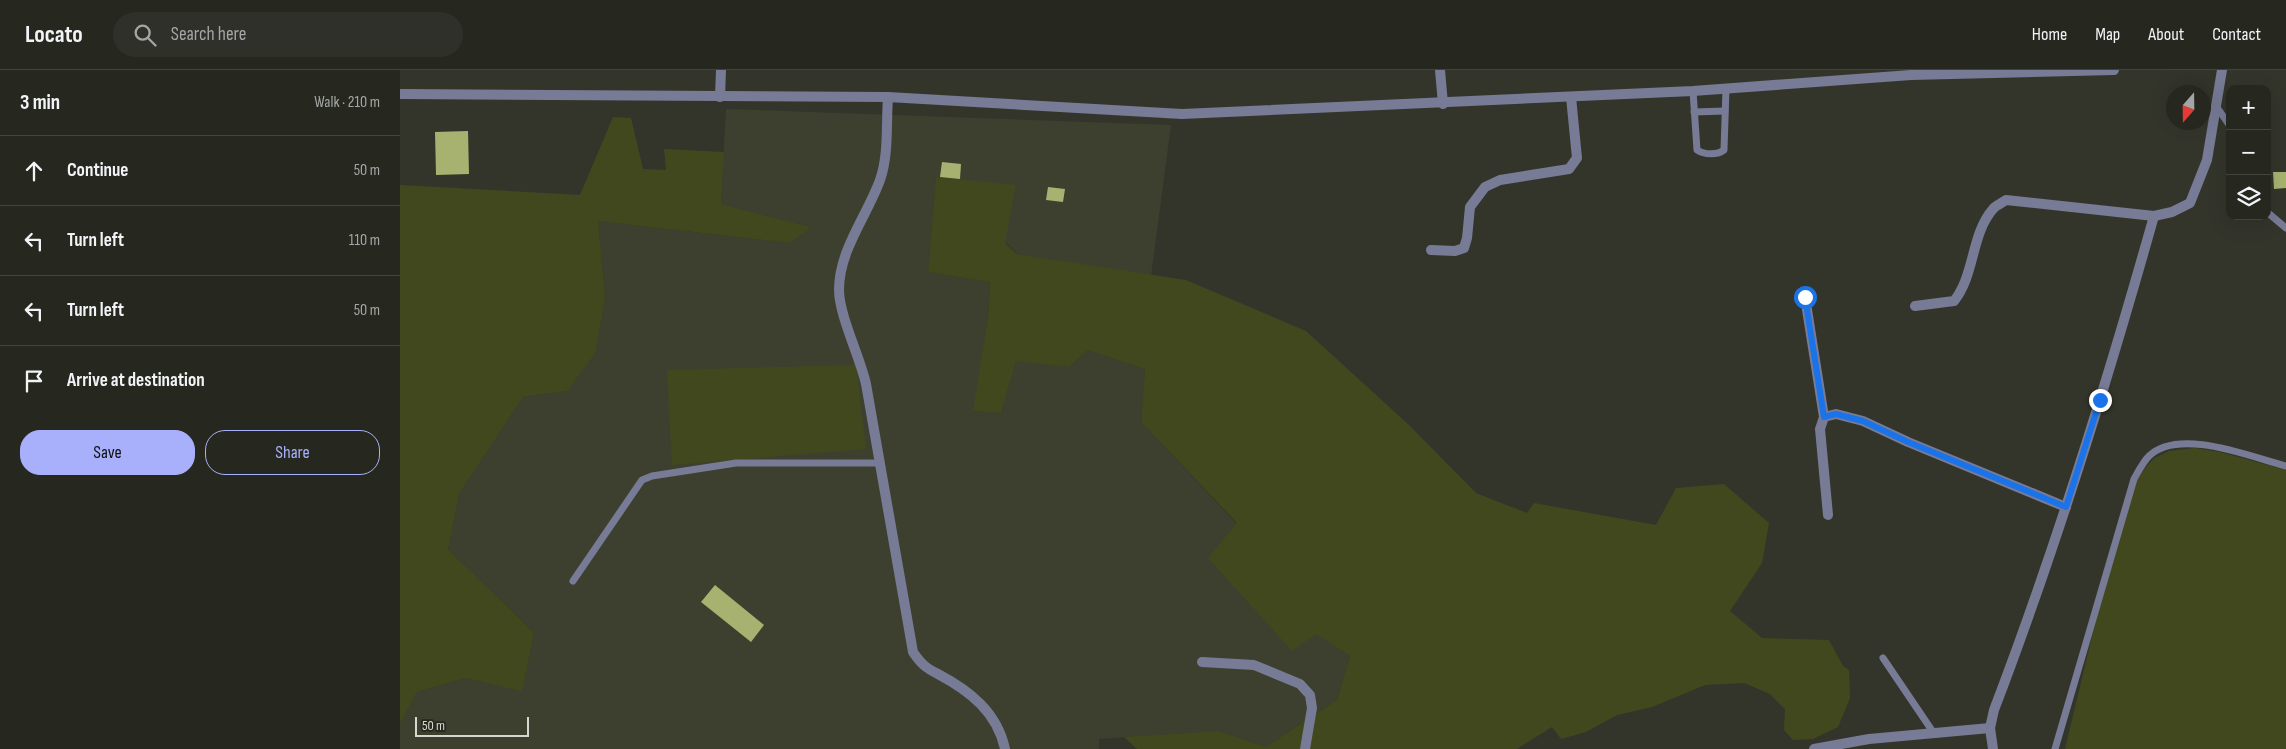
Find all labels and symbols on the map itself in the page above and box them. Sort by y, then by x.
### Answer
north arrow [2166,85,2211,130]
route start [1794,286,1817,309]
route end [2089,389,2112,412]
scale bar [415,714,529,737]

